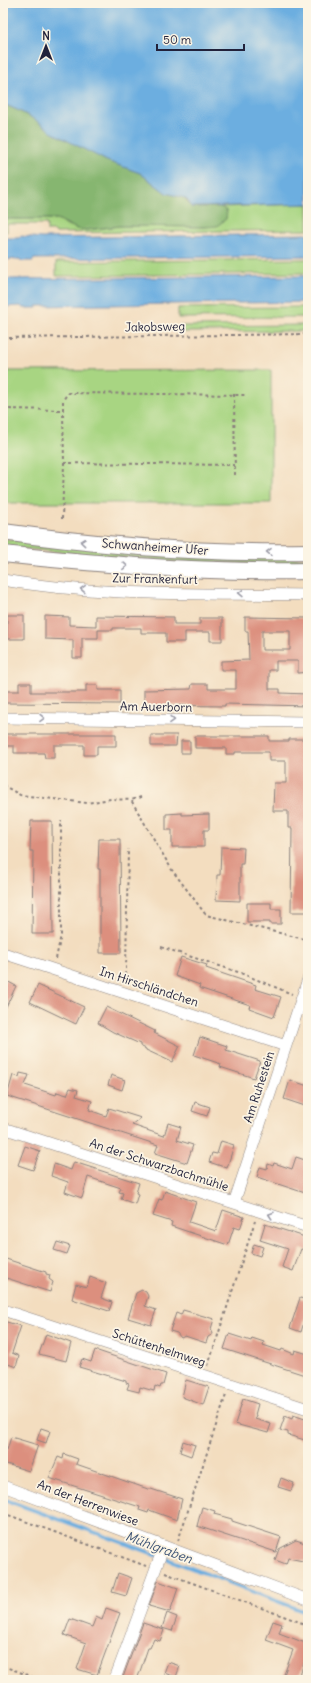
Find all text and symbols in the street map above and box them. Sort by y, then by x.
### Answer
north arrow [26,26,66,66]
scale bar [157,26,244,52]
text: N [42,29,50,43]
text: 50 m [163,32,192,47]
street label: Jakobsweg [125,318,185,335]
street label: Schwanheimer Ufer [101,535,209,558]
one-way arrow [80,538,86,547]
one-way arrow [266,548,272,556]
one-way arrow [122,561,128,570]
street label: Zur Frankenfurt [112,570,198,587]
one-way arrow [80,585,86,594]
one-way arrow [238,589,244,598]
street label: Am Auerborn [120,698,192,715]
one-way arrow [39,714,45,722]
one-way arrow [169,716,175,725]
street label: Im Hirschländchen [98,963,201,1010]
street label: Am Ruhestein [240,1049,277,1125]
street label: An der Schwarzbachmühle [88,1135,231,1194]
one-way arrow [268,1211,275,1220]
street label: Schüttenhelmweg [111,1325,208,1370]
street label: An der Herrenwiese [36,1476,141,1529]
water label: Mühlgraben [123,1528,195,1568]

